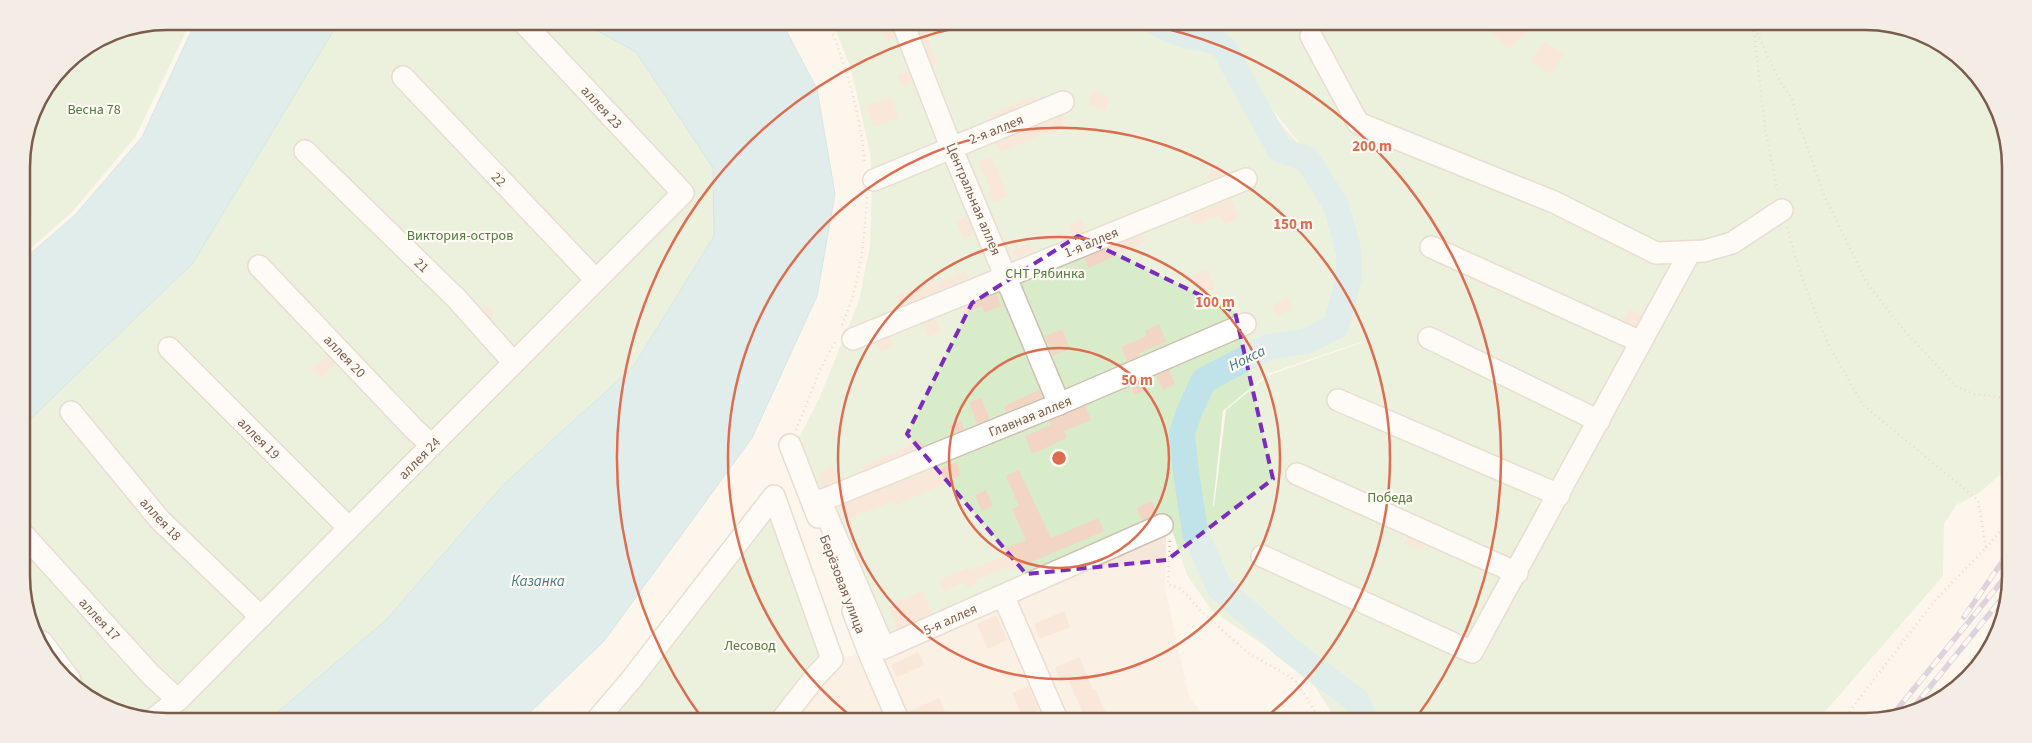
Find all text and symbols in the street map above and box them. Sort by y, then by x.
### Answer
street label: аллея 23 [576,82,627,134]
park label: Весна 78 [67,100,121,120]
street label: 2-я аллея [966,110,1027,150]
text: 200 m [1352,136,1392,157]
street label: Центральная аллея [940,140,1006,259]
street label: 22 [486,168,510,192]
text: 150 m [1273,214,1313,235]
street label: 1-я аллея [1061,223,1122,263]
park label: Виктория-остров [407,226,513,246]
street label: 21 [409,254,433,278]
park label: СНТ Рябинка [1005,264,1085,284]
text: 100 m [1195,292,1235,313]
street label: аллея 20 [319,331,370,383]
water label: Нокса [1225,341,1269,376]
text: 50 m [1121,370,1153,391]
street label: Главная аллея [986,391,1075,443]
street label: аллея 19 [233,413,284,464]
street label: аллея 24 [394,433,445,484]
centre of rings [1050,449,1068,467]
park label: Победа [1367,488,1413,508]
street label: аллея 18 [135,494,186,546]
street label: Берёзовая улица [814,532,870,637]
water label: Казанка [511,571,565,592]
street label: аллея 17 [74,594,125,646]
street label: 5-я аллея [920,599,981,641]
park label: Лесовод [724,636,776,656]

